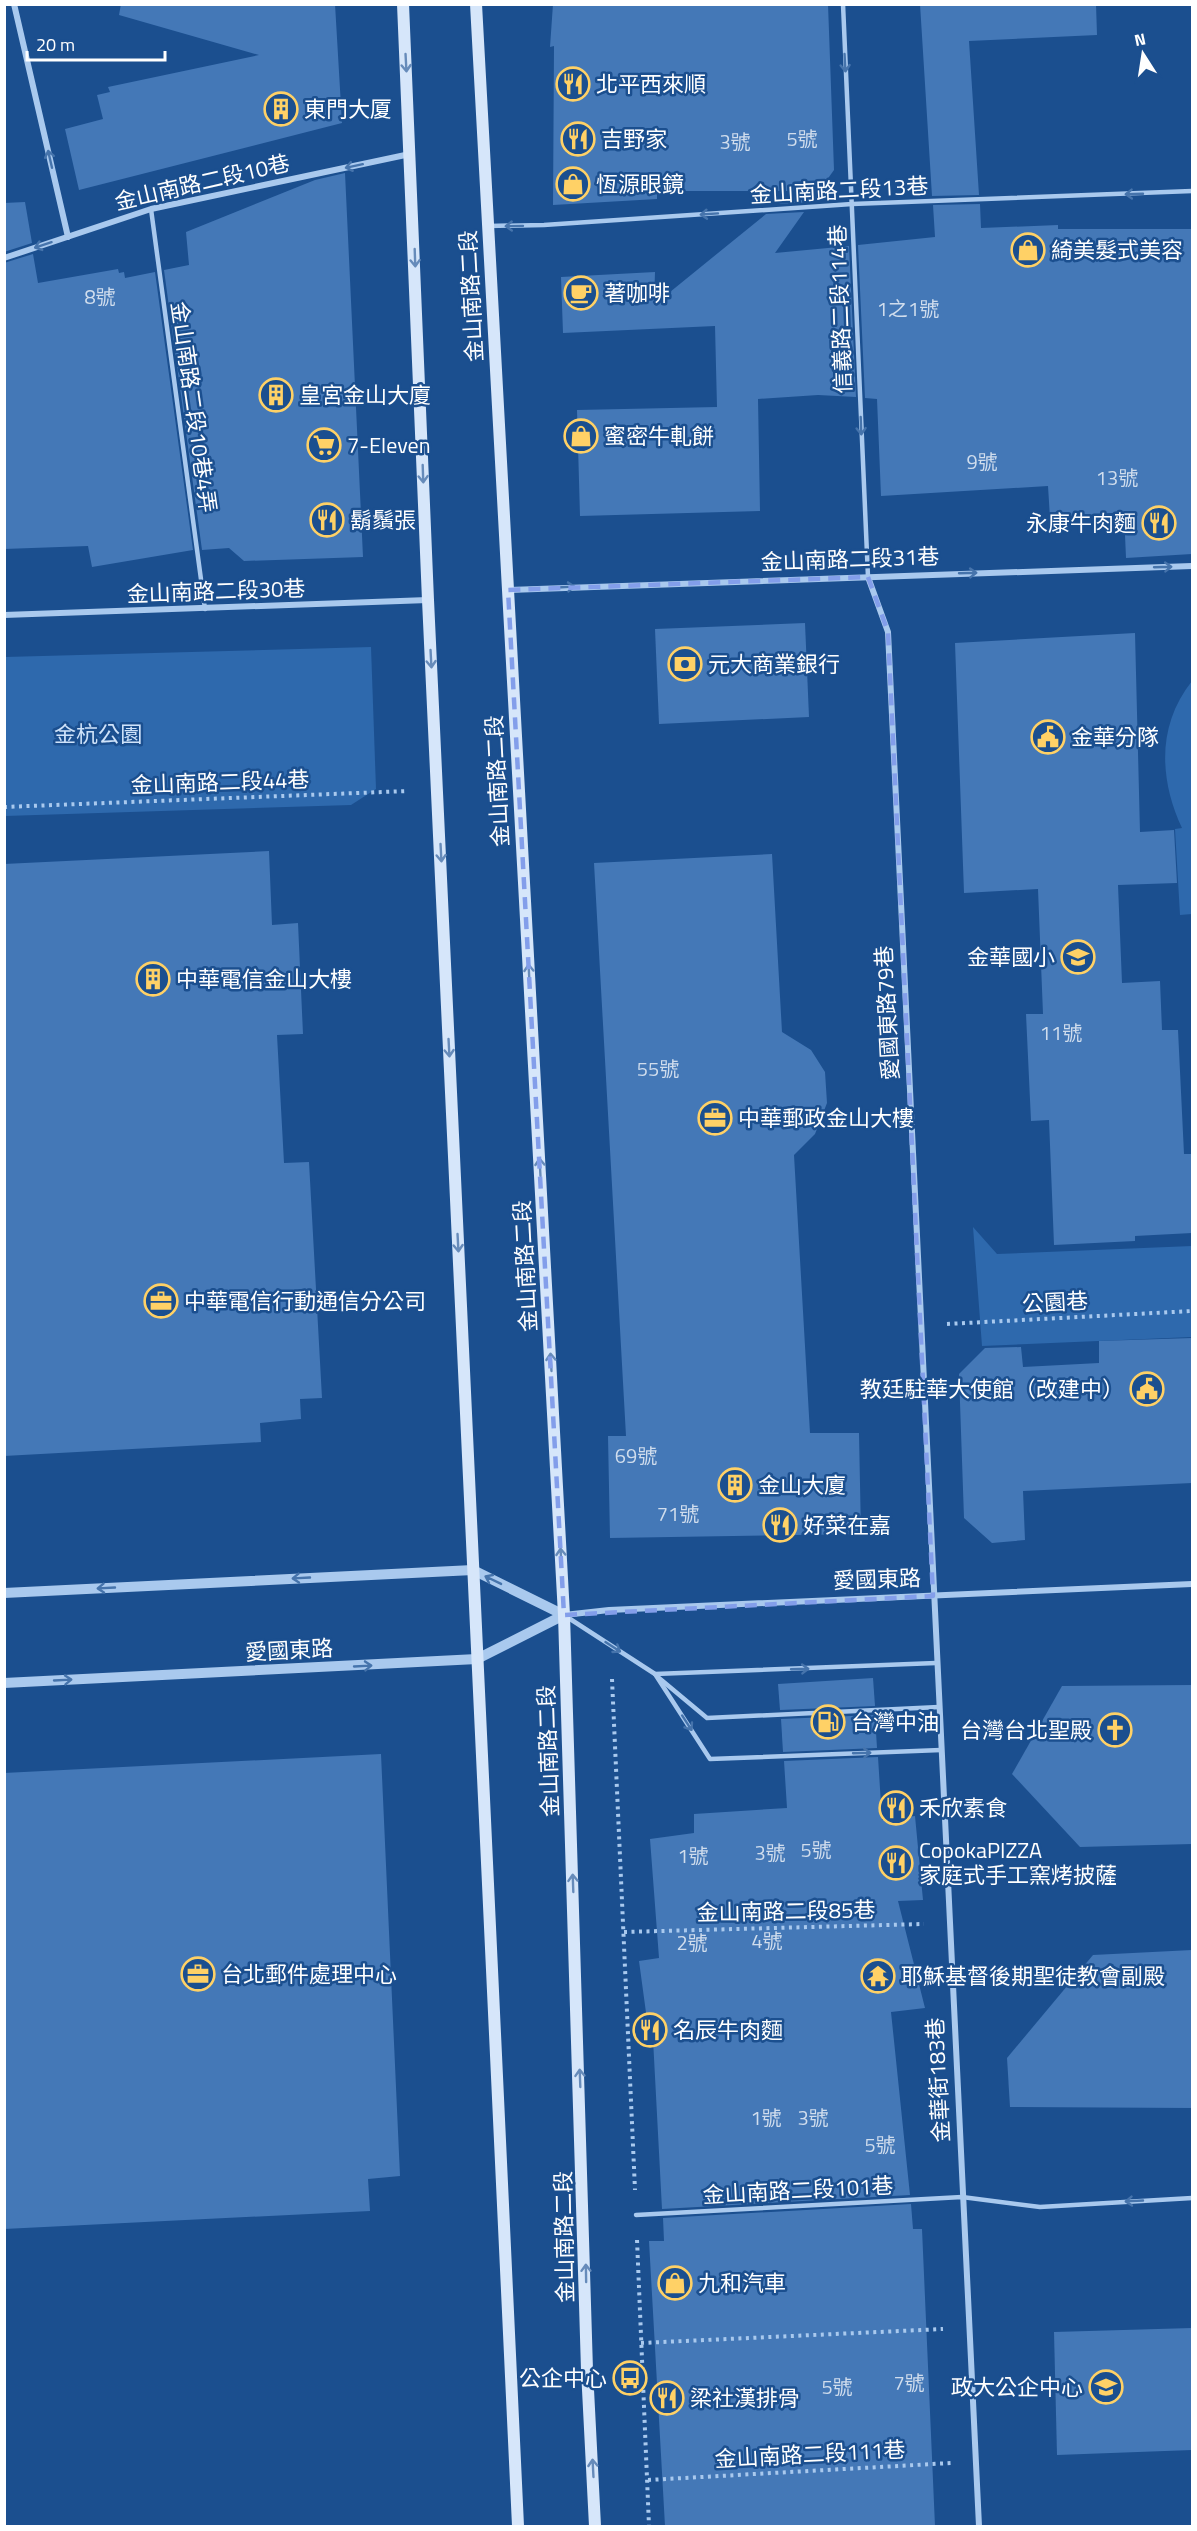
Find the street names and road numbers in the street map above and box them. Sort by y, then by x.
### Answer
street label: 金山南路二段10巷 [111,145,293,219]
street label: 金山南路二段13巷 [749,168,929,212]
street label: 信義路二段114巷 [820,224,860,394]
street label: 金山南路二段 [451,229,491,363]
street label: 金山南路二段10巷4弄 [162,299,226,515]
street label: 金山南路二段31巷 [760,539,940,579]
street label: 金山南路二段30巷 [126,571,306,611]
street label: 金山南路二段 [477,714,517,848]
street label: 金山南路二段44巷 [130,762,310,802]
street label: 愛國東路79巷 [867,945,907,1081]
street label: 金山南路二段 [505,1199,545,1333]
street label: 公園巷 [1021,1283,1089,1321]
street label: 愛國東路 [832,1560,922,1598]
street label: 愛國東路 [244,1631,334,1669]
street label: 金山南路二段 [529,1684,567,1818]
street label: 金山南路二段85巷 [696,1892,876,1930]
street label: 金華街183巷 [918,2017,958,2143]
street label: 金山南路二段101巷 [702,2168,894,2212]
street label: 金山南路二段 [546,2171,582,2303]
street label: 金山南路二段111巷 [714,2432,906,2476]

